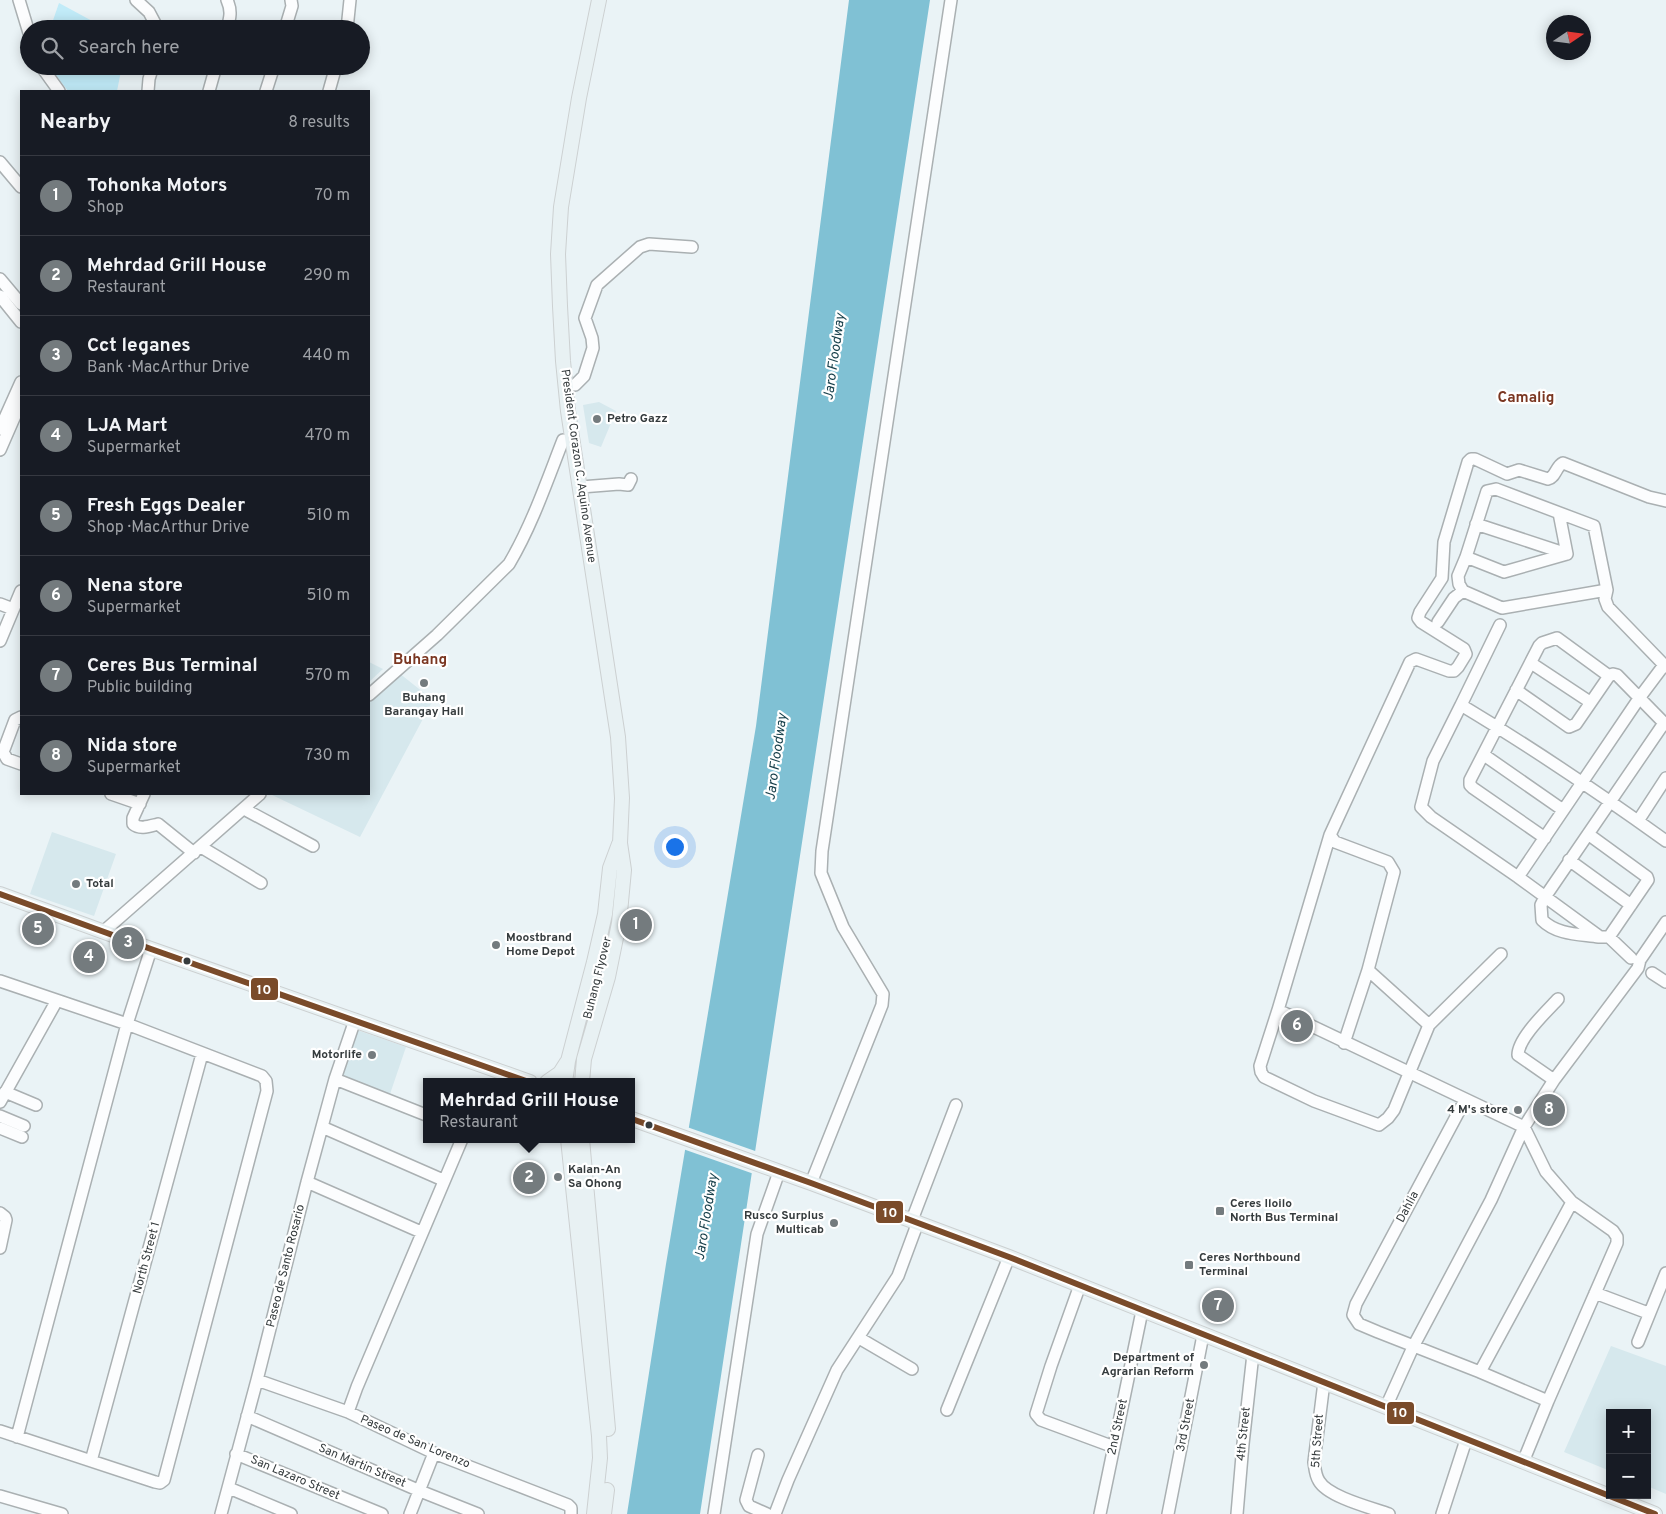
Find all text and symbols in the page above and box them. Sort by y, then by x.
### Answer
north arrow [1546,15,1591,60]
search box [20,20,370,75]
icon: search [38,34,66,62]
text: Search here [78,36,180,60]
text: Nearby [40,109,111,136]
text: 8 results [288,113,350,133]
text: Tohonka Motors [87,174,227,198]
text: 1 [53,186,59,206]
text: 70 m [315,186,350,206]
text: Shop [87,198,124,218]
text: Mehrdad Grill House [87,254,267,278]
text: 2 [51,266,61,286]
text: 290 m [303,266,350,286]
text: Restaurant [87,278,166,298]
water label: Jaro Floodway [820,312,850,402]
text: Cct leganes [87,334,191,358]
text: 3 [51,346,61,366]
text: 440 m [303,346,350,366]
text: Bank · MacArthur Drive [87,358,249,378]
street label: President Corazon C. Aquino Avenue [556,368,600,564]
district label: Camalig [1498,389,1554,408]
place label: Petro Gazz [607,411,668,427]
marker: Petro Gazz [591,413,603,425]
text: LJA Mart [87,414,168,438]
text: 4 [51,426,61,446]
text: 470 m [305,426,350,446]
text: Supermarket [87,438,181,458]
text: Fresh Eggs Dealer [87,494,245,518]
text: 5 [51,506,61,526]
text: 510 m [307,506,350,526]
text: Shop · MacArthur Drive [87,518,249,538]
text: Nena store [87,574,183,598]
text: 6 [51,586,61,606]
text: 510 m [307,586,350,606]
text: Supermarket [87,598,181,618]
district label: Buhang [393,651,447,670]
text: Ceres Bus Terminal [87,654,258,678]
text: 7 [52,666,60,686]
text: 570 m [305,666,350,686]
marker: Buhang Barangay Hall [418,677,430,689]
text: Public building [87,678,192,698]
place label: Buhang Barangay Hall [384,690,464,720]
water label: Jaro Floodway [762,712,792,802]
text: Nida store [87,734,177,758]
text: 8 [51,746,61,766]
text: 730 m [305,746,350,766]
text: Supermarket [87,758,181,778]
your location [662,834,688,860]
place label: Total [86,876,114,892]
marker: Total [70,878,82,890]
pin: 1 [620,906,652,944]
pin: 5 [22,910,54,948]
pin: 3 [112,924,144,962]
place label: Moostbrand Home Depot [506,930,575,960]
street label: Buhang Flyover [580,935,616,1021]
pin: 4 [73,938,105,976]
marker: Moostbrand Home Depot [490,939,502,951]
unlabelled marker [182,956,192,966]
line badge: 10 [250,977,279,1001]
text: 10 [257,982,271,999]
pin: 6 [1281,1007,1313,1045]
place label: Motorlife [312,1047,362,1063]
marker: Motorlife [366,1049,378,1061]
popup [423,1078,635,1143]
text: Mehrdad Grill House [439,1089,619,1113]
pin: 8 [1533,1091,1565,1129]
place label: 4 M's store [1447,1102,1508,1118]
marker: 4 M's store [1512,1104,1524,1116]
text: Restaurant [439,1113,518,1133]
unlabelled marker [644,1120,654,1130]
pin: 2 [513,1159,545,1197]
place label: Kalan-An Sa Ohong [568,1162,622,1192]
marker: Kalan-An Sa Ohong [552,1171,564,1183]
water label: Jaro Floodway [692,1172,722,1262]
street label: Dahlia [1393,1188,1423,1226]
place label: Ceres Iloilo North Bus Terminal [1230,1196,1338,1226]
line badge: 10 [875,1200,904,1224]
street label: Paseo de Santo Rosario [263,1203,309,1329]
text: 10 [883,1205,897,1222]
marker: Ceres Iloilo North Bus Terminal [1214,1205,1226,1217]
place label: Rusco Surplus Multicab [744,1208,824,1238]
marker: Rusco Surplus Multicab [828,1217,840,1229]
street label: North Street 1 [130,1220,164,1296]
place label: Ceres Northbound Terminal [1199,1250,1300,1280]
marker: Ceres Northbound Terminal [1183,1259,1195,1271]
pin: 7 [1202,1287,1234,1325]
place label: Department of Agrarian Reform [1101,1350,1195,1380]
marker: Department of Agrarian Reform [1198,1359,1210,1371]
street label: 3rd Street [1173,1397,1199,1453]
street label: 2nd Street [1104,1398,1132,1456]
line badge: 10 [1386,1401,1415,1425]
text: 10 [1393,1405,1407,1422]
street label: 4th Street [1233,1406,1255,1462]
map controls [1606,1409,1651,1499]
button: + [1606,1409,1651,1454]
street label: Paseo de San Lorenzo [357,1412,473,1473]
street label: 5th Street [1308,1413,1328,1469]
street label: San Martin Street [316,1440,408,1492]
street label: San Lazaro Street [248,1452,342,1504]
button: − [1606,1454,1651,1499]

